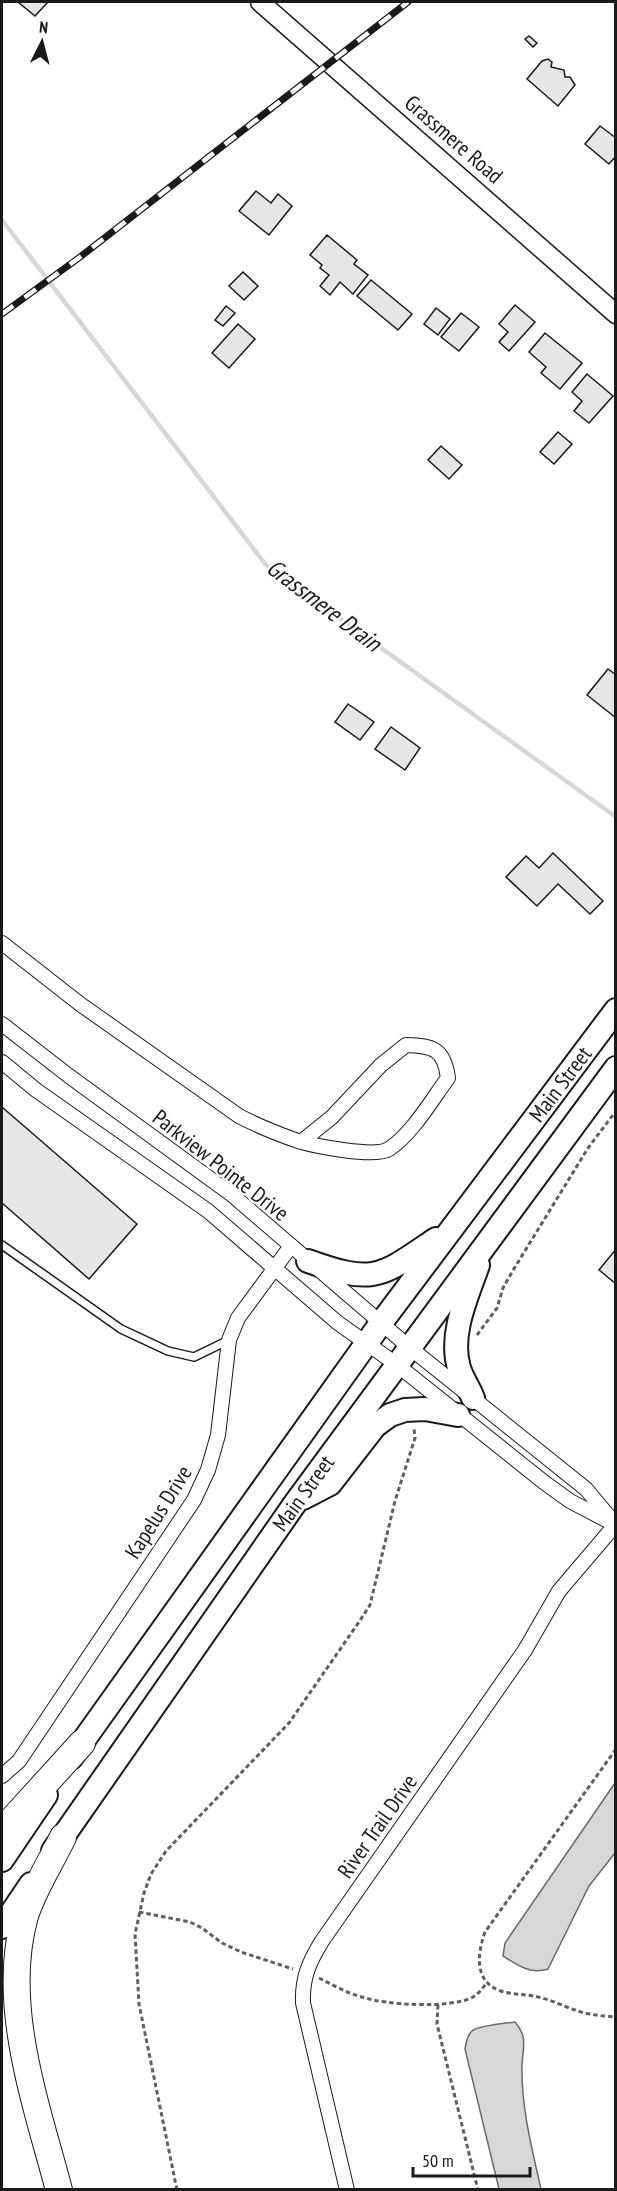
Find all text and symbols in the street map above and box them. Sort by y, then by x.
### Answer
north arrow [12,12,72,72]
text: N [38,17,49,37]
street label: Grassmere Road [399,89,509,189]
water label: Grassmere Drain [260,552,389,659]
street label: Main Street [523,1041,597,1127]
street label: Parkview Pointe Drive [147,1103,295,1227]
street label: Main Street [266,1449,340,1537]
street label: Kapelus Drive [118,1460,198,1564]
street label: River Trail Drive [331,1769,423,1883]
scale bar [413,2140,530,2178]
text: 50 m [422,2149,454,2172]

